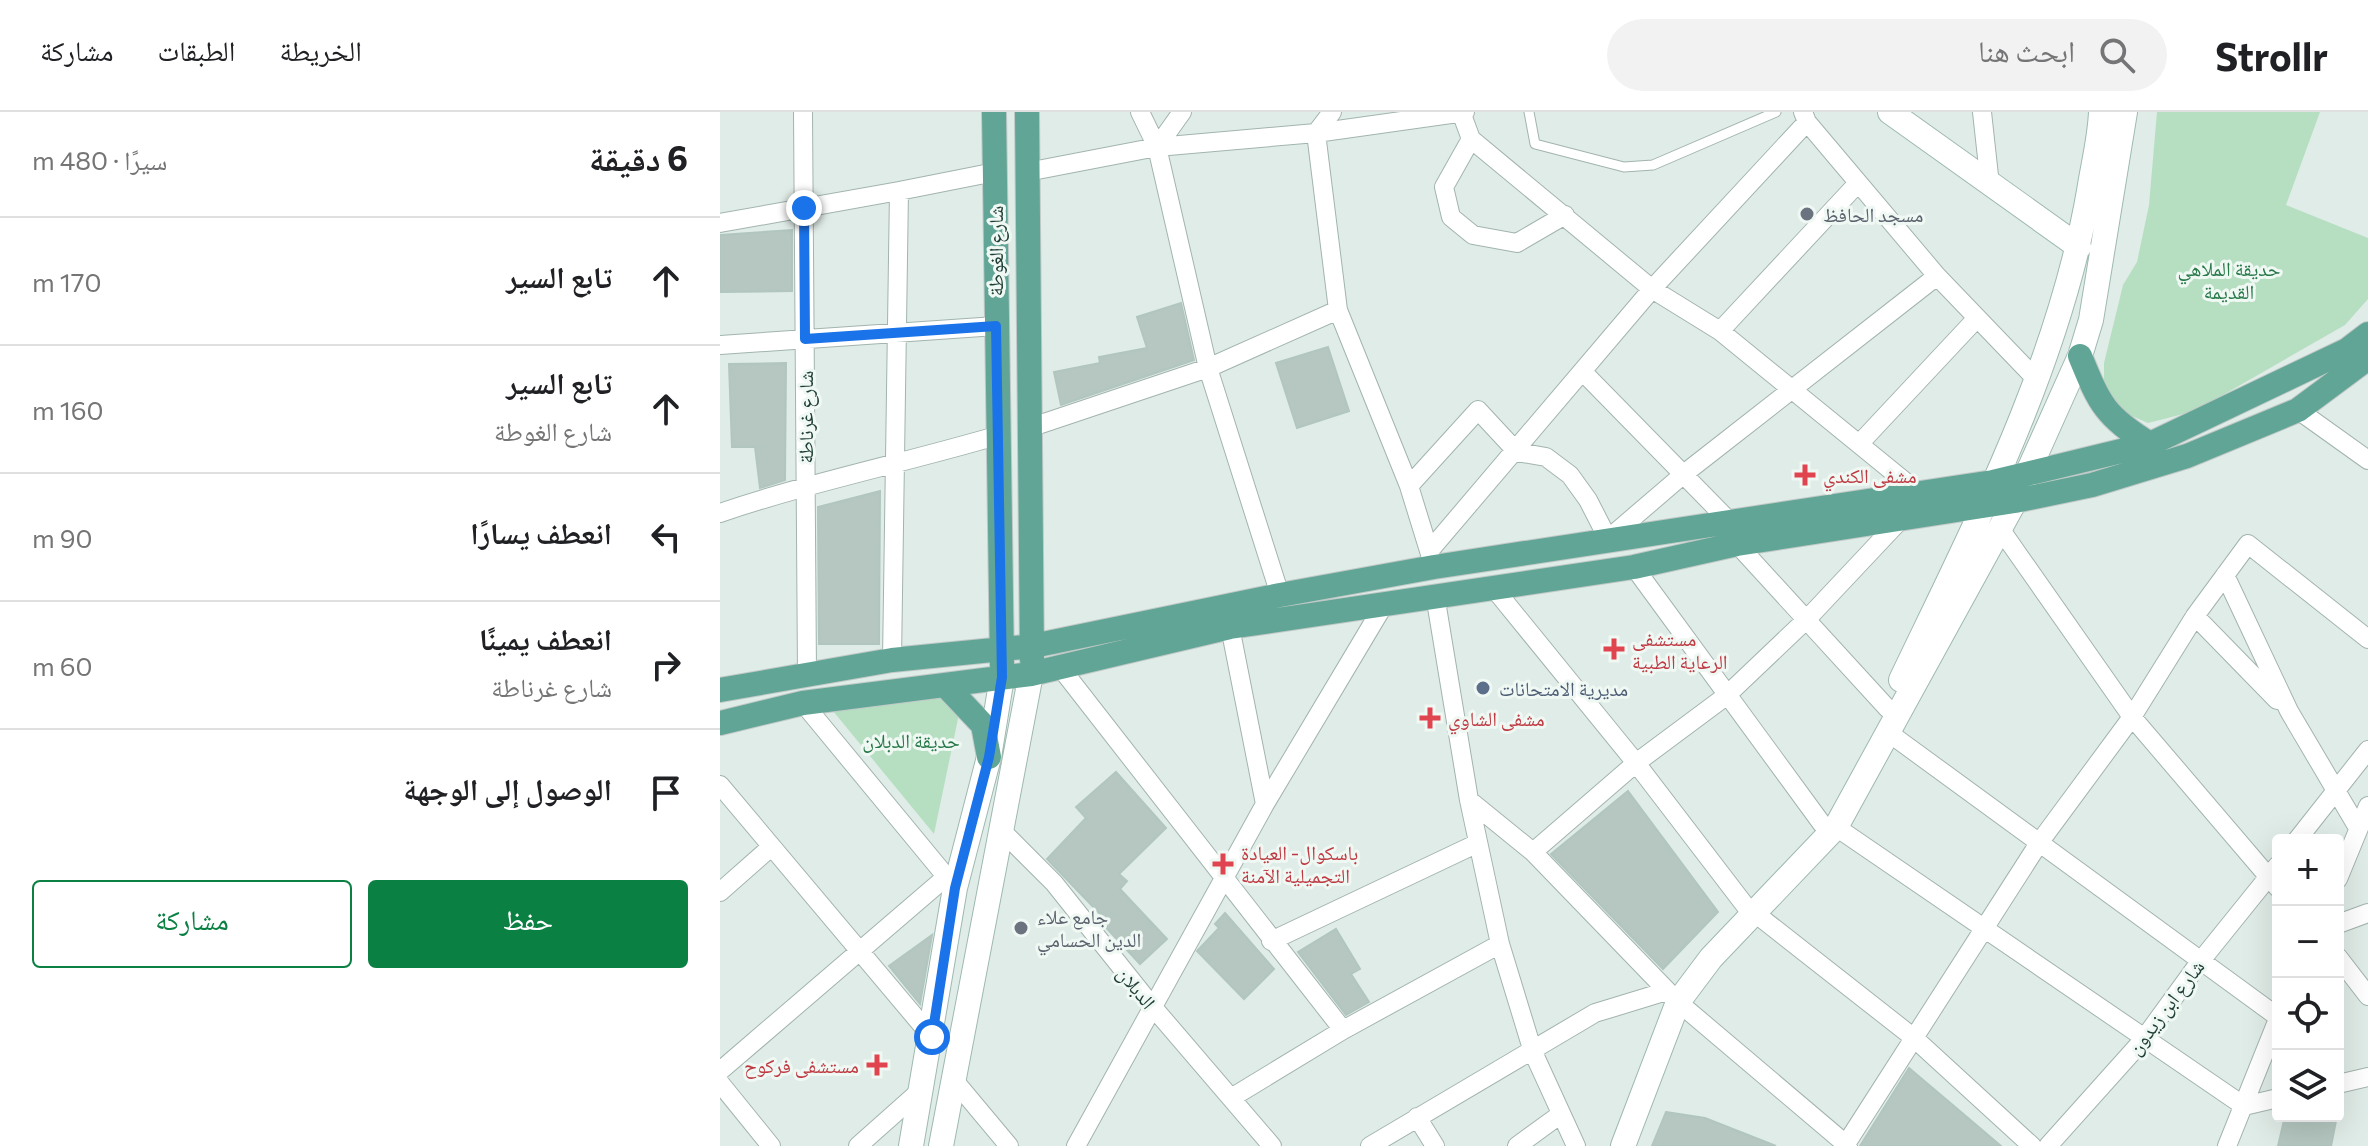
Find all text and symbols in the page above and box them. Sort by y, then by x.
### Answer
search box [1607,19,2167,91]
text: ابحث هنا [1978,31,2075,68]
text: Strollr [2215,32,2328,79]
text: مشاركة [40,33,114,67]
text: الطبقات [158,33,235,67]
text: الخريطة [279,33,362,67]
icon: search [2095,33,2139,77]
text: 6 دقيقة [589,136,688,178]
text: سيرًا · 480 m [32,144,167,175]
route end [786,190,822,226]
place label: مسجد الحافظ [1823,202,1923,226]
marker: مسجد الحافظ [1798,205,1816,223]
street label: شارع الغوطة [983,206,1009,296]
park label: حديقة الملاهي القديمة [2177,256,2281,303]
text: تابع السير [506,257,612,294]
icon: ahead [644,259,688,303]
text: 170 m [32,266,101,297]
text: تابع السير [506,363,612,400]
street label: شارع غرناطة [793,371,819,463]
icon: ahead [644,387,688,431]
text: 160 m [32,394,104,425]
text: شارع الغوطة [494,415,612,446]
place label: مشفى الكندي [1823,463,1917,492]
marker: مشفى الكندي [1794,464,1816,486]
text: انعطف يسارًا [470,513,612,550]
icon: left [644,515,688,559]
text: 90 m [32,522,92,553]
text: انعطف يمينًا [479,619,612,656]
place label: مستشفى الرعاية الطبية [1632,626,1728,674]
marker: مستشفى الرعاية الطبية [1603,638,1625,660]
icon: right [644,643,688,687]
text: 60 m [32,650,92,681]
text: شارع غرناطة [491,671,612,702]
place label: مديرية الامتحانات [1499,676,1628,700]
marker: مديرية الامتحانات [1474,679,1492,697]
place label: مشفى الشاوي [1448,706,1545,735]
marker: مشفى الشاوي [1419,707,1441,729]
park label: حديقة الدبلان [862,728,960,753]
text: الوصول إلى الوجهة [403,769,612,806]
icon: arrive [644,771,688,815]
map controls [2272,834,2344,1122]
button: + [2272,834,2344,906]
place label: باسكوال- العيادة التجميلية الآمنة [1241,840,1358,887]
marker: باسكوال- العيادة التجميلية الآمنة [1212,853,1234,875]
button: مشاركة [32,880,352,968]
button: حفظ [368,880,688,968]
place label: جامع علاء الدين الحسامي [1037,904,1141,956]
button: − [2272,906,2344,978]
marker: جامع علاء الدين الحسامي [1012,919,1030,937]
street label: شارع ابن زيدون [2121,955,2210,1060]
street label: الدبلان [1112,961,1161,1014]
button: locate [2272,978,2344,1050]
route start [914,1019,950,1055]
button: layers [2272,1050,2344,1122]
place label: مستشفى فركوح [744,1053,859,1079]
marker: مستشفى فركوح [866,1054,888,1076]

